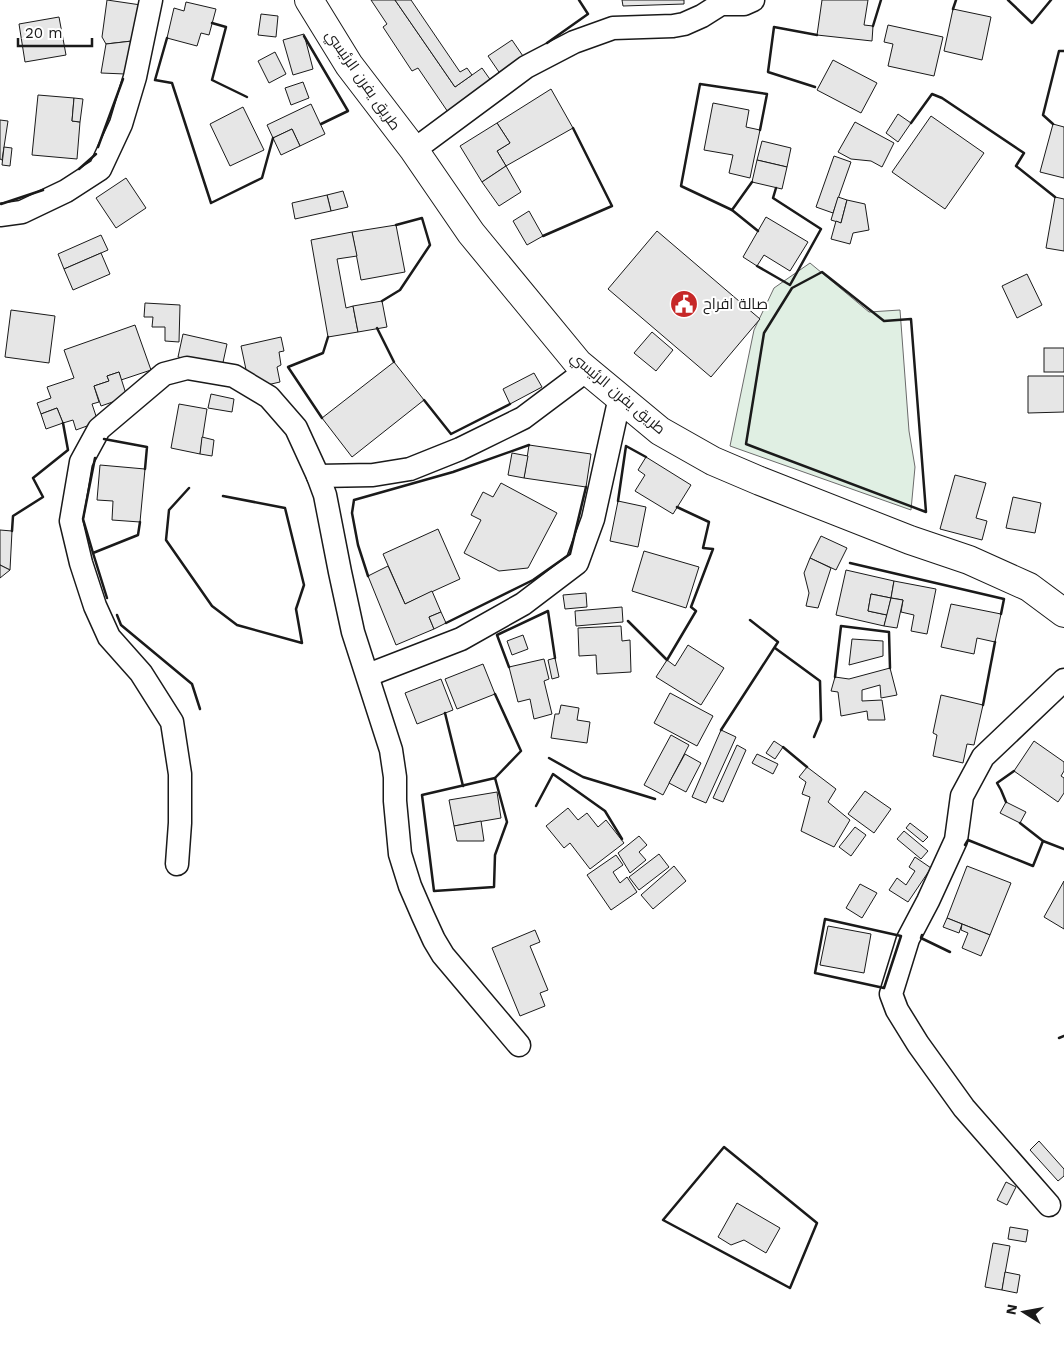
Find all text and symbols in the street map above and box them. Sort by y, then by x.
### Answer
scale bar [18,15,91,47]
text: 20 m [25,24,63,42]
street label: طريق يفرن الرئيسي [319,26,404,135]
public building icon: صالة افراح [669,289,699,319]
place label: صالة افراح [703,295,768,315]
street label: طريق يفرن الرئيسي [565,348,669,440]
north arrow [999,1287,1049,1337]
text: N [1002,1303,1020,1316]

